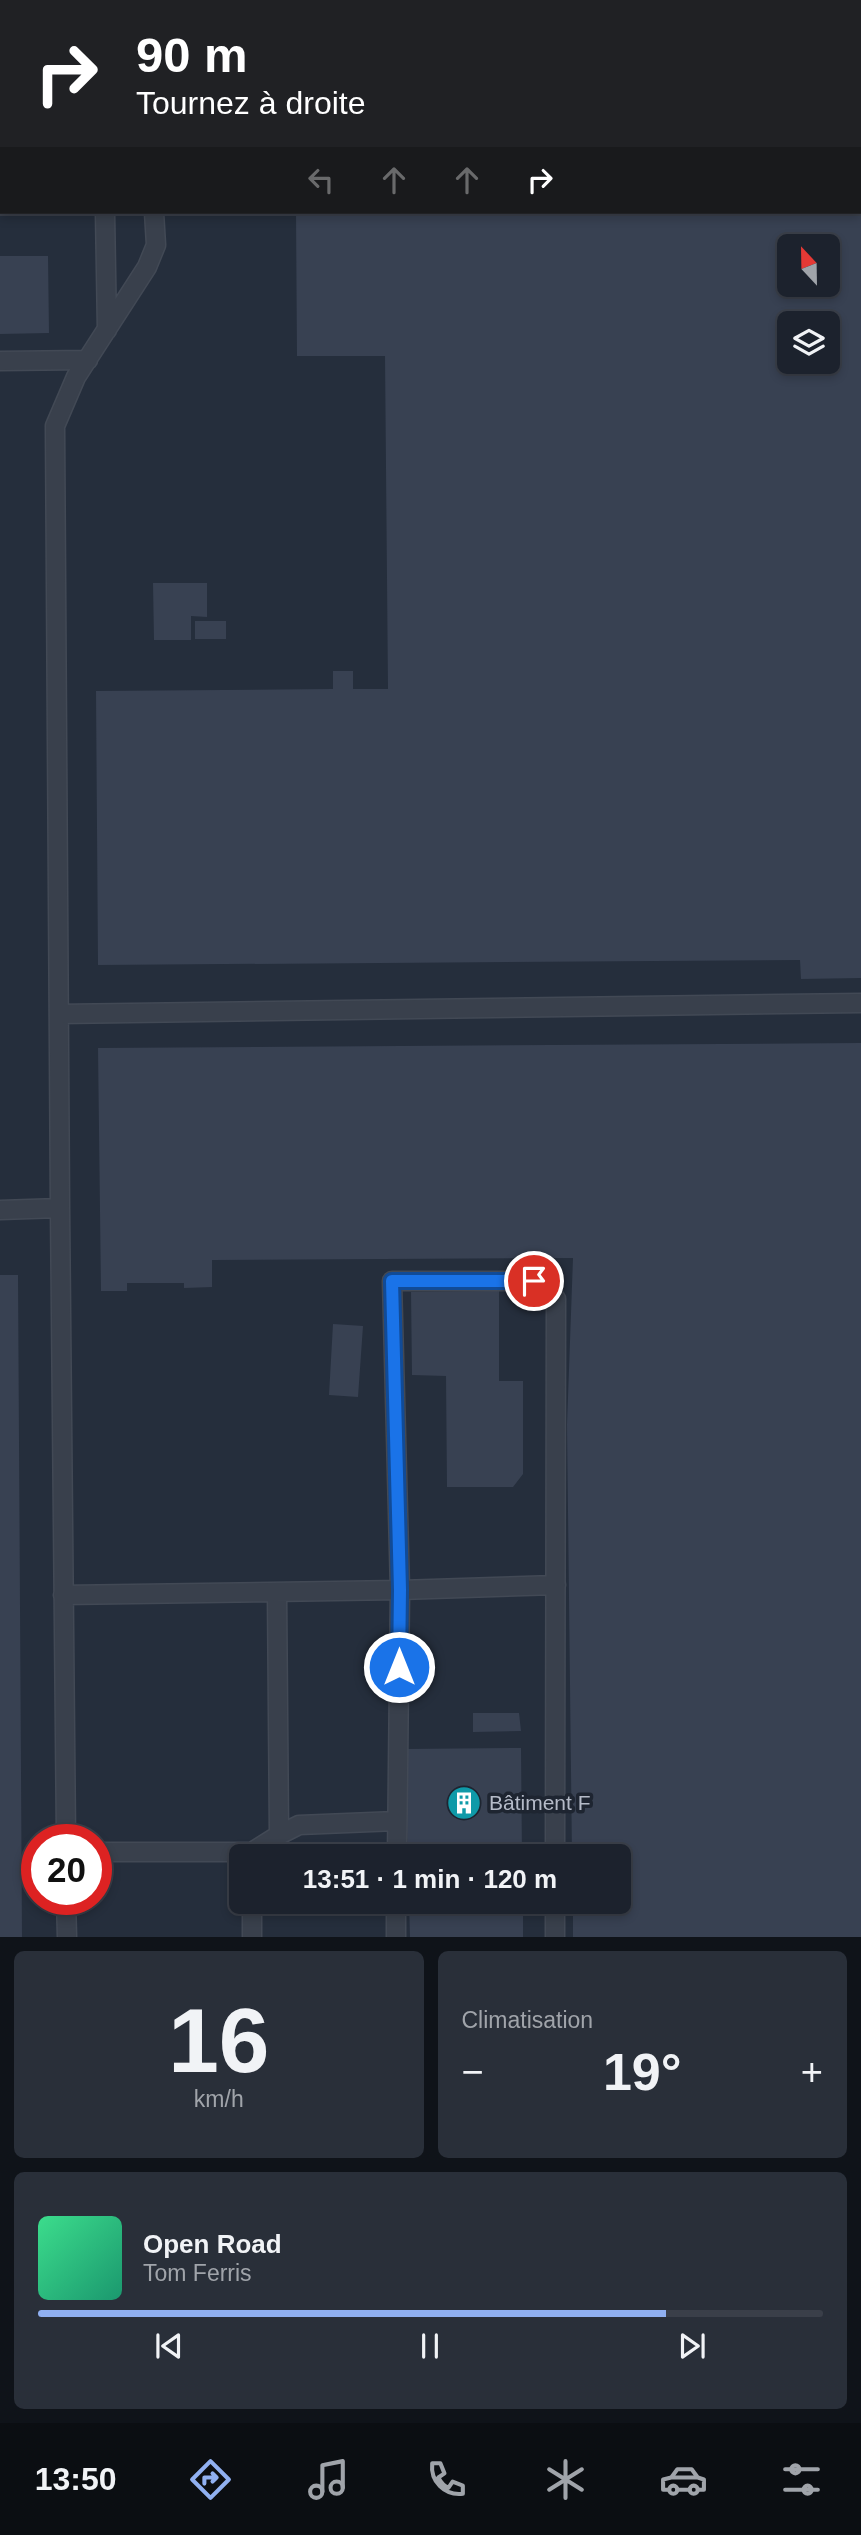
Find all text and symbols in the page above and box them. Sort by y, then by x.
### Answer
icon: right [21,28,112,119]
text: 90 m [136,28,248,82]
text: Tournez à droite [136,85,365,121]
icon: left [302,161,340,199]
icon: ahead [375,161,413,199]
icon: ahead [448,161,486,199]
icon: right [521,161,559,199]
north arrow [777,234,840,298]
map controls [777,234,840,374]
button: layers [777,311,840,374]
pin [504,1251,564,1311]
icon: arrive [515,1262,553,1300]
position arrow [362,1630,436,1704]
building icon: Bâtiment F [445,1784,483,1822]
place label: Bâtiment F [489,1791,591,1814]
speed limit sign: 20 [21,1824,112,1915]
text: 13:51 · 1 min · 120 m [303,1864,557,1894]
text: 16 [168,1990,269,2091]
text: Climatisation [462,2007,593,2033]
text: 19° [603,2043,682,2101]
text: − [462,2051,484,2093]
text: + [801,2051,823,2093]
text: km/h [194,2086,244,2112]
text: Open Road [143,2229,282,2259]
text: Tom Ferris [143,2260,252,2286]
icon: previous [150,2327,188,2365]
icon: pause [411,2327,449,2365]
icon: next [673,2327,711,2365]
icon: directions [186,2455,235,2504]
icon: music [304,2455,353,2504]
icon: phone [422,2455,471,2504]
icon: climate [541,2455,590,2504]
icon: car [659,2455,708,2504]
icon: filters [777,2455,826,2504]
text: 13:50 [35,2461,116,2497]

